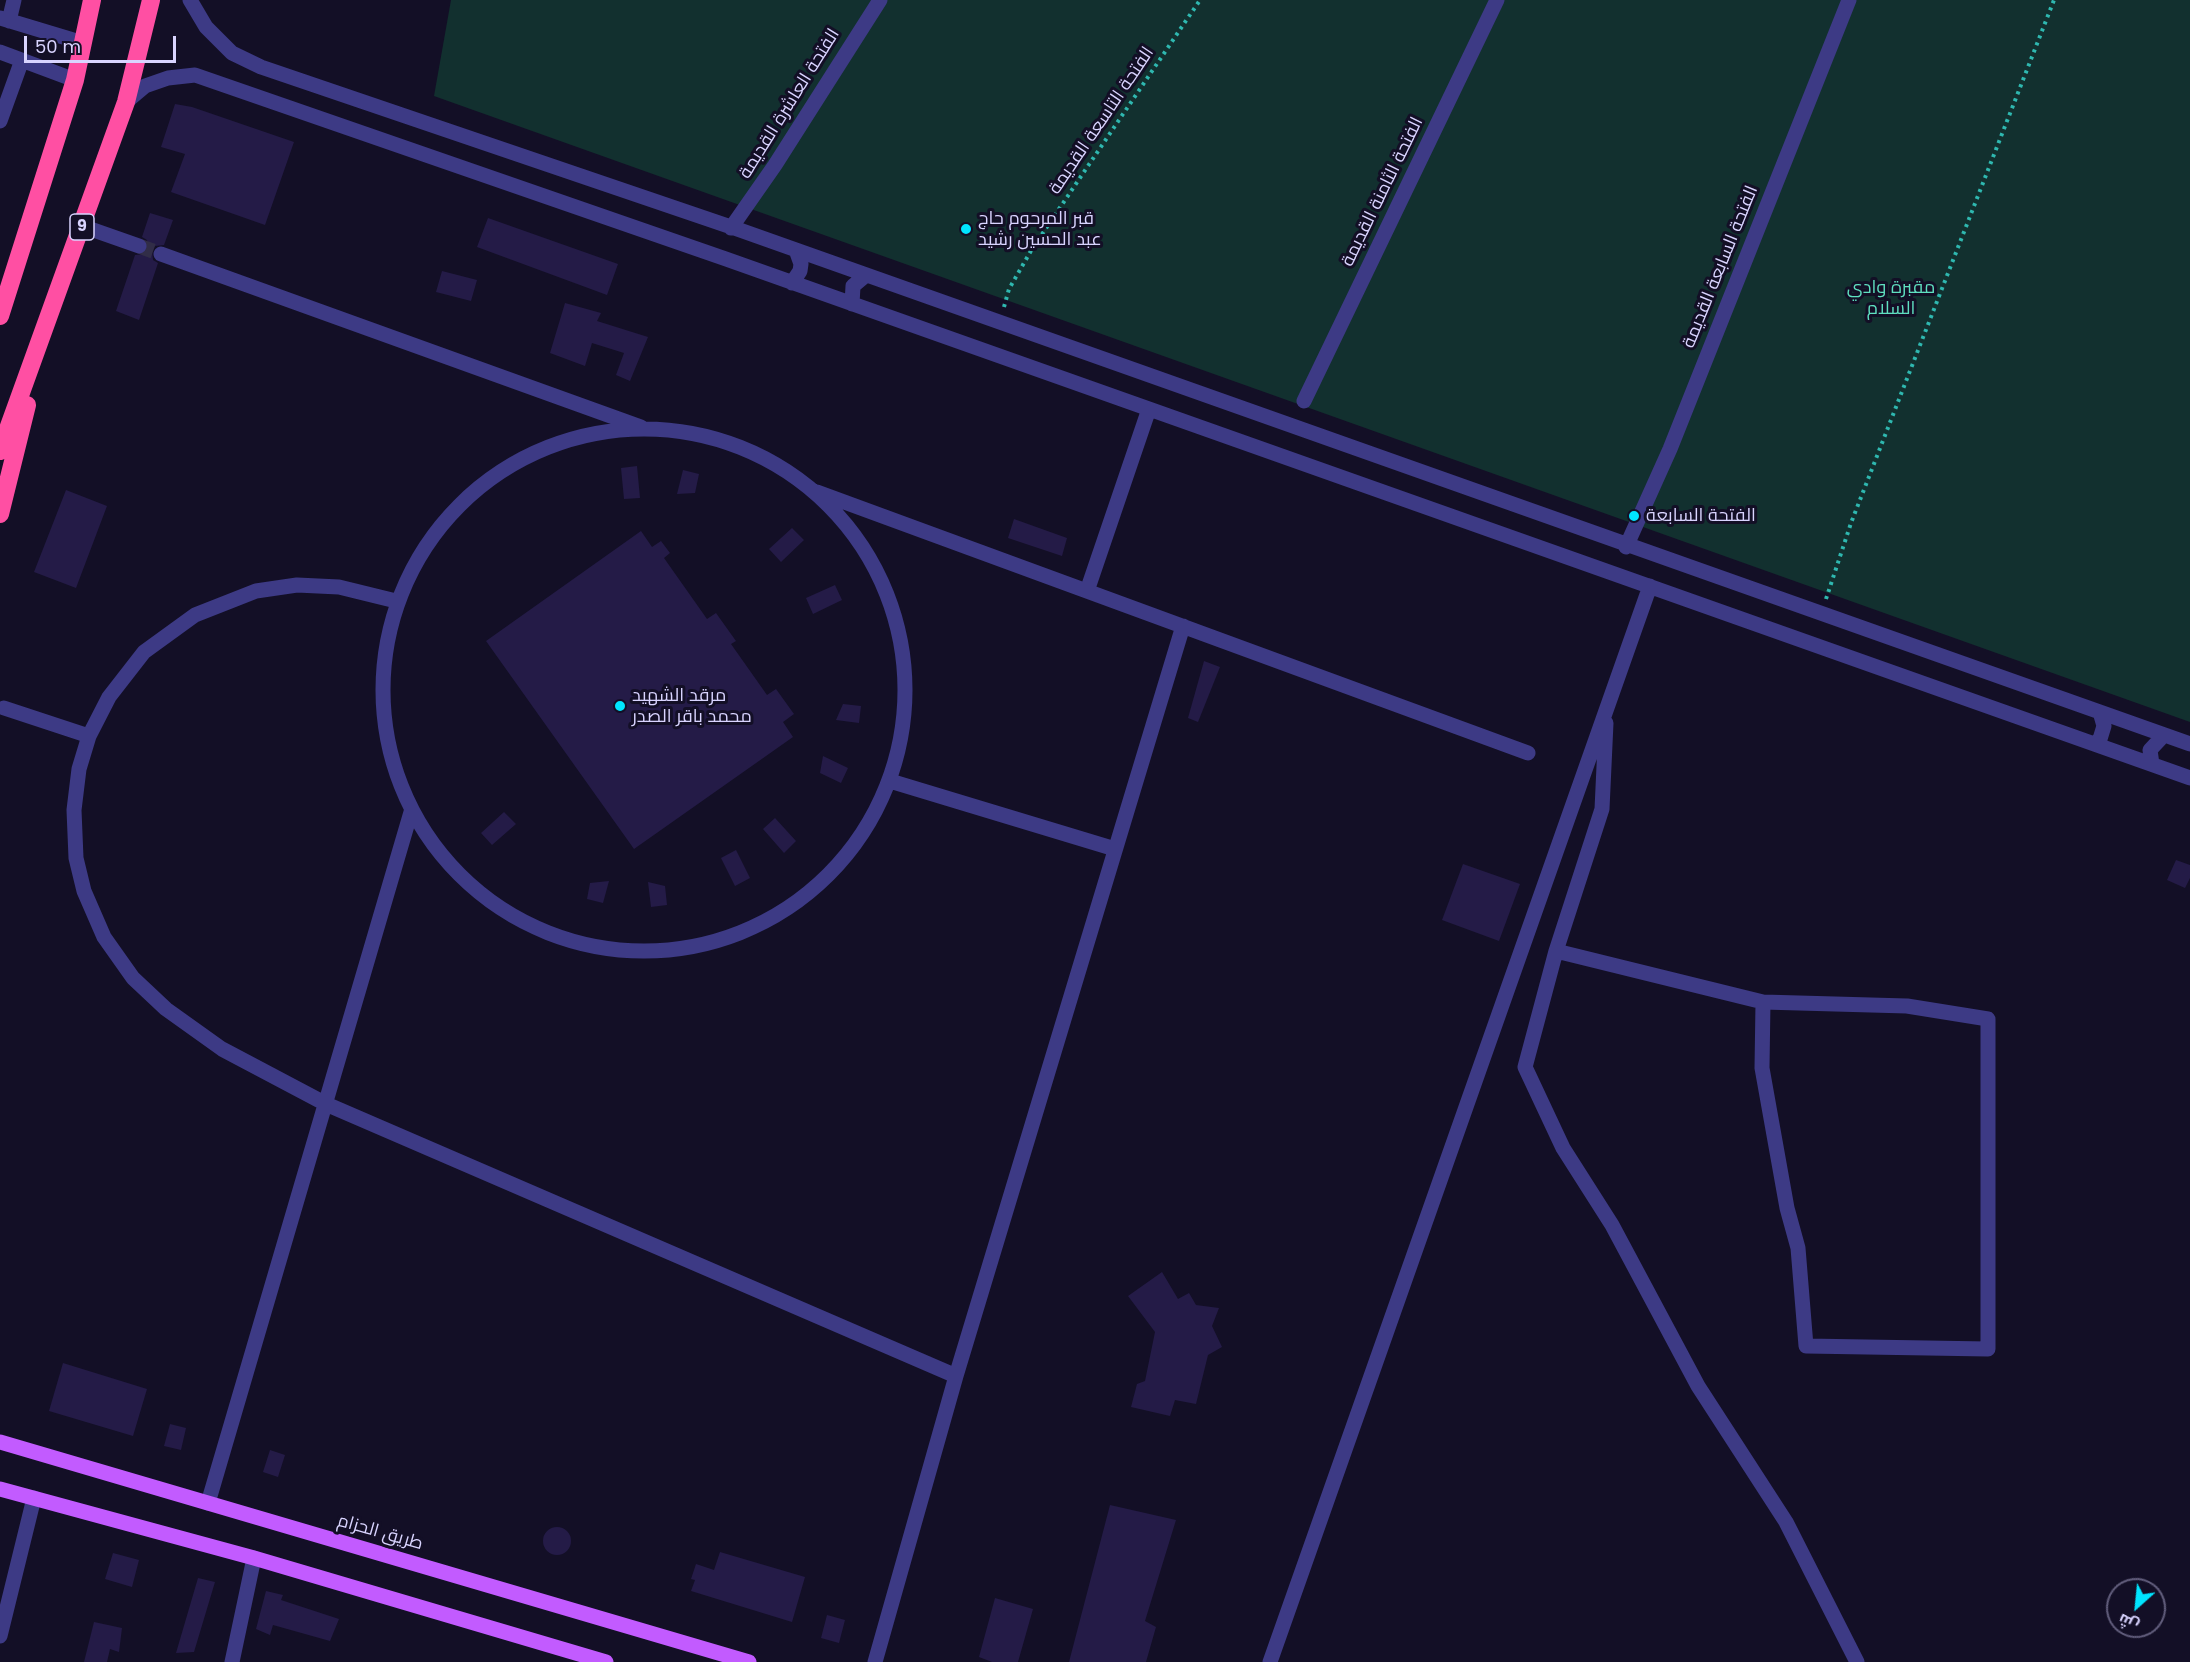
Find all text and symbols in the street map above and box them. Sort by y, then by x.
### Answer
scale bar [27,24,178,62]
street label: الفتحة العاشرة القديمة [735,25,845,183]
text: 50 m [35,34,81,59]
street label: الفتحة التاسعة القديمة [1045,43,1159,199]
street label: الفتحة الثامنة القديمة [1337,114,1429,270]
street label: الفتحة السابعة القديمة [1679,183,1763,351]
place label: قبر المرحوم حاج عبد الحسين رشيد [978,208,1102,250]
road number: 9 [70,214,94,240]
marker: قبر المرحوم حاج عبد الحسين رشيد [959,222,973,236]
park label: مقبرة وادي السلام [1847,277,1935,320]
place label: الفتحة السابعة [1646,505,1756,527]
marker: الفتحة السابعة [1627,509,1641,523]
place label: مرقد الشهيد محمد باقر الصدر [632,685,752,728]
marker: مرقد الشهيد محمد باقر الصدر [613,699,627,713]
street label: طريق الحزام [335,1510,425,1556]
north arrow [2106,1578,2166,1638]
text: ش [2114,1608,2143,1638]

